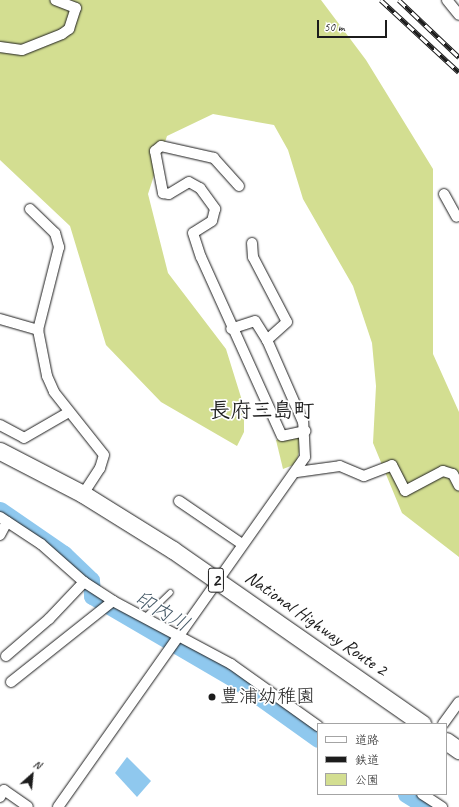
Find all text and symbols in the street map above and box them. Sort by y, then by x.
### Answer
scale bar [319,12,389,38]
text: 50 m [324,19,344,35]
district label: 長府三島町 [210,397,314,423]
road number: 2 [207,564,225,596]
street label: National Highway Route 2 [240,566,392,682]
water label: 印内川 [130,586,194,636]
place label: 豊浦幼稚園 [220,686,315,708]
marker: 豊浦幼稚園 [207,692,217,702]
legend [317,723,447,795]
text: 道路 [355,732,379,748]
text: 鉄道 [355,752,379,768]
north arrow [12,755,52,795]
text: N [31,757,44,772]
text: 公園 [355,772,379,788]

